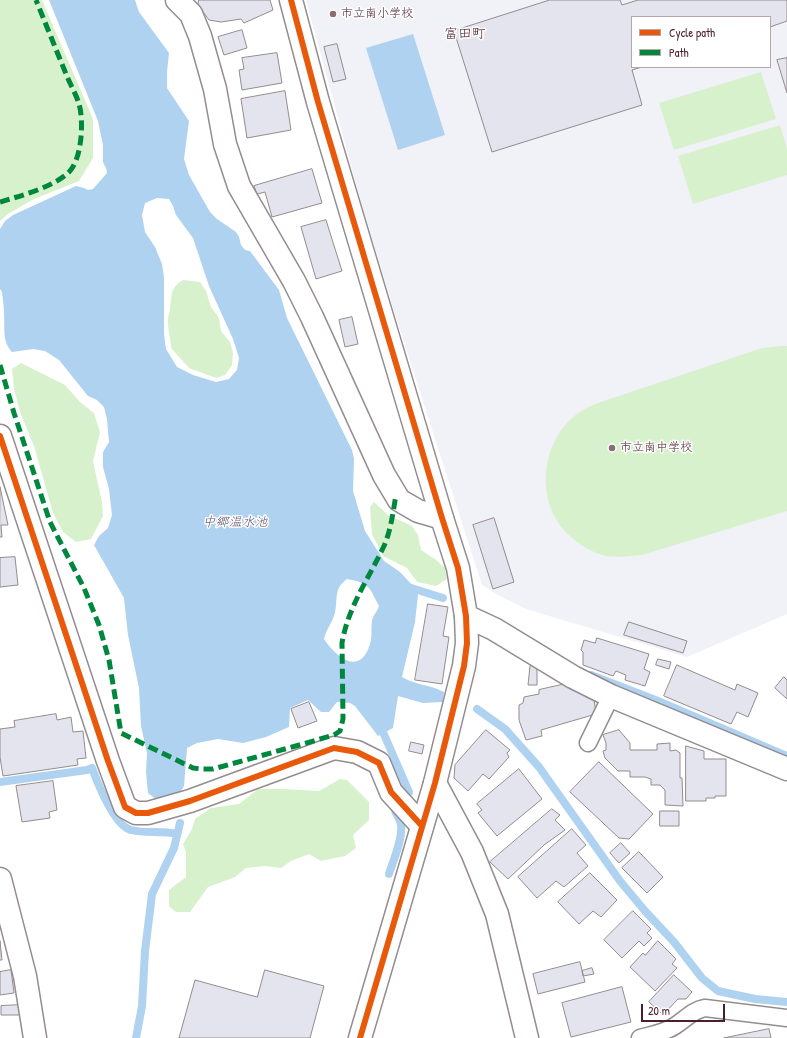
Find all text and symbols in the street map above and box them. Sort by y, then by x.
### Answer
place label: 市立南小学校 [341,7,413,21]
marker: 市立南小学校 [328,9,338,19]
legend [631,16,771,68]
text: Cycle path [669,24,715,41]
district label: 富田町 [444,26,486,42]
text: Path [669,44,689,61]
place label: 市立南中学校 [620,441,692,455]
marker: 市立南中学校 [607,443,617,453]
water label: 中郷温水池 [203,515,267,531]
scale bar [643,996,727,1022]
text: 20 m [648,1002,670,1019]

